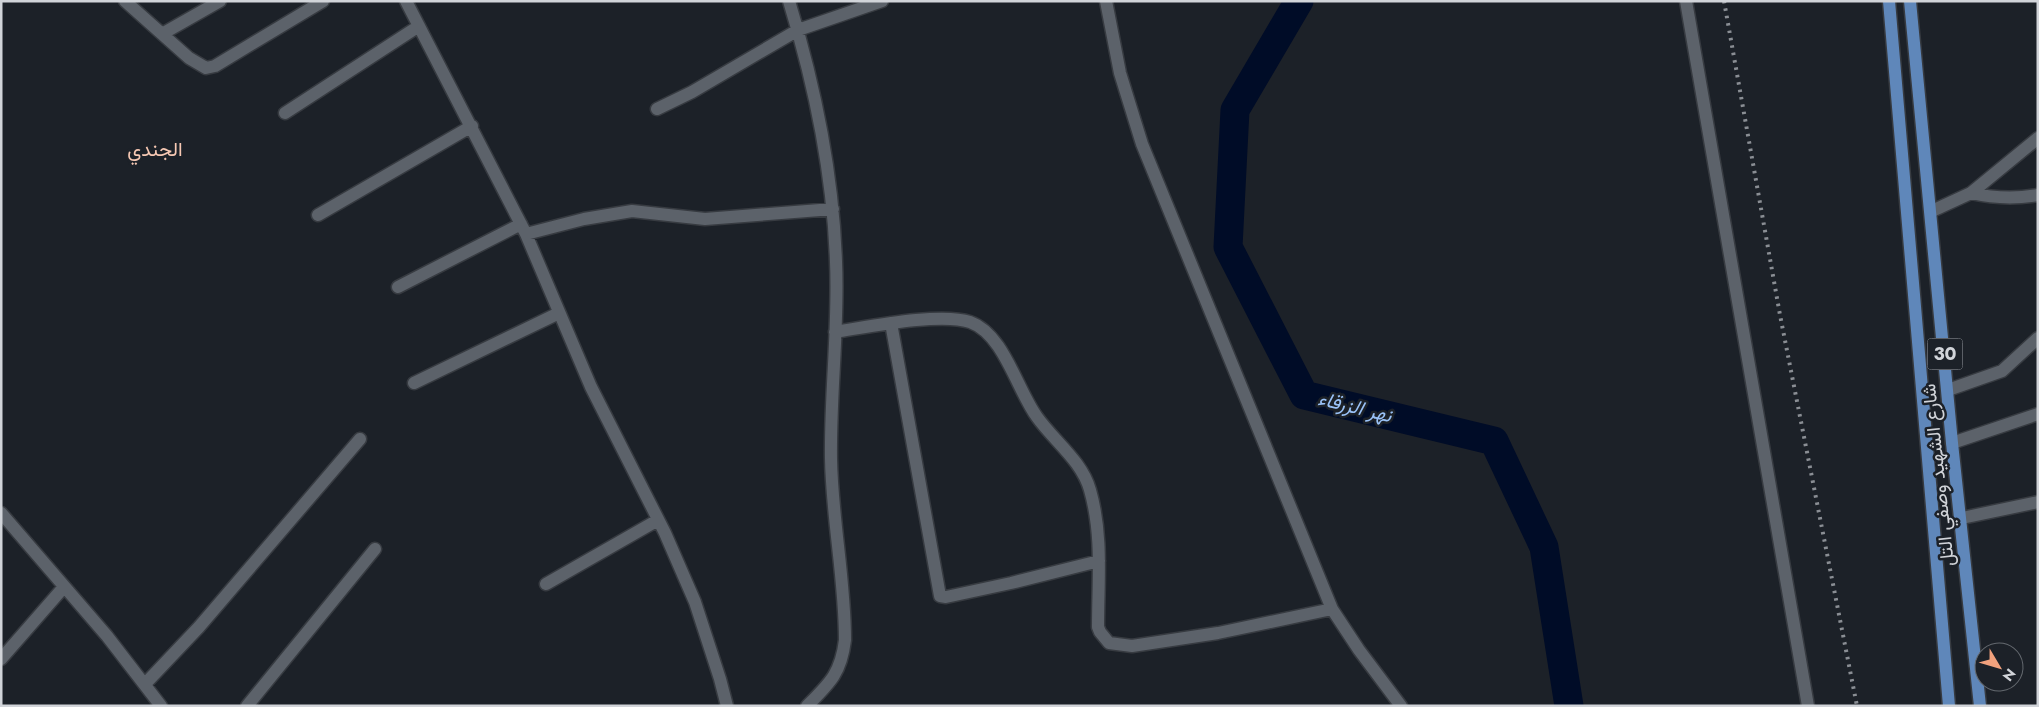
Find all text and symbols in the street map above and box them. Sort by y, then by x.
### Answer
district label: الجندي [127,135,183,166]
road number: 30 [1928,338,1962,369]
street label: شارع الشهيد وصفي التل [1915,382,1963,568]
water label: نهر الزرقاء [1315,384,1396,430]
north arrow [1974,642,2024,692]
text: N [1998,664,2021,686]

